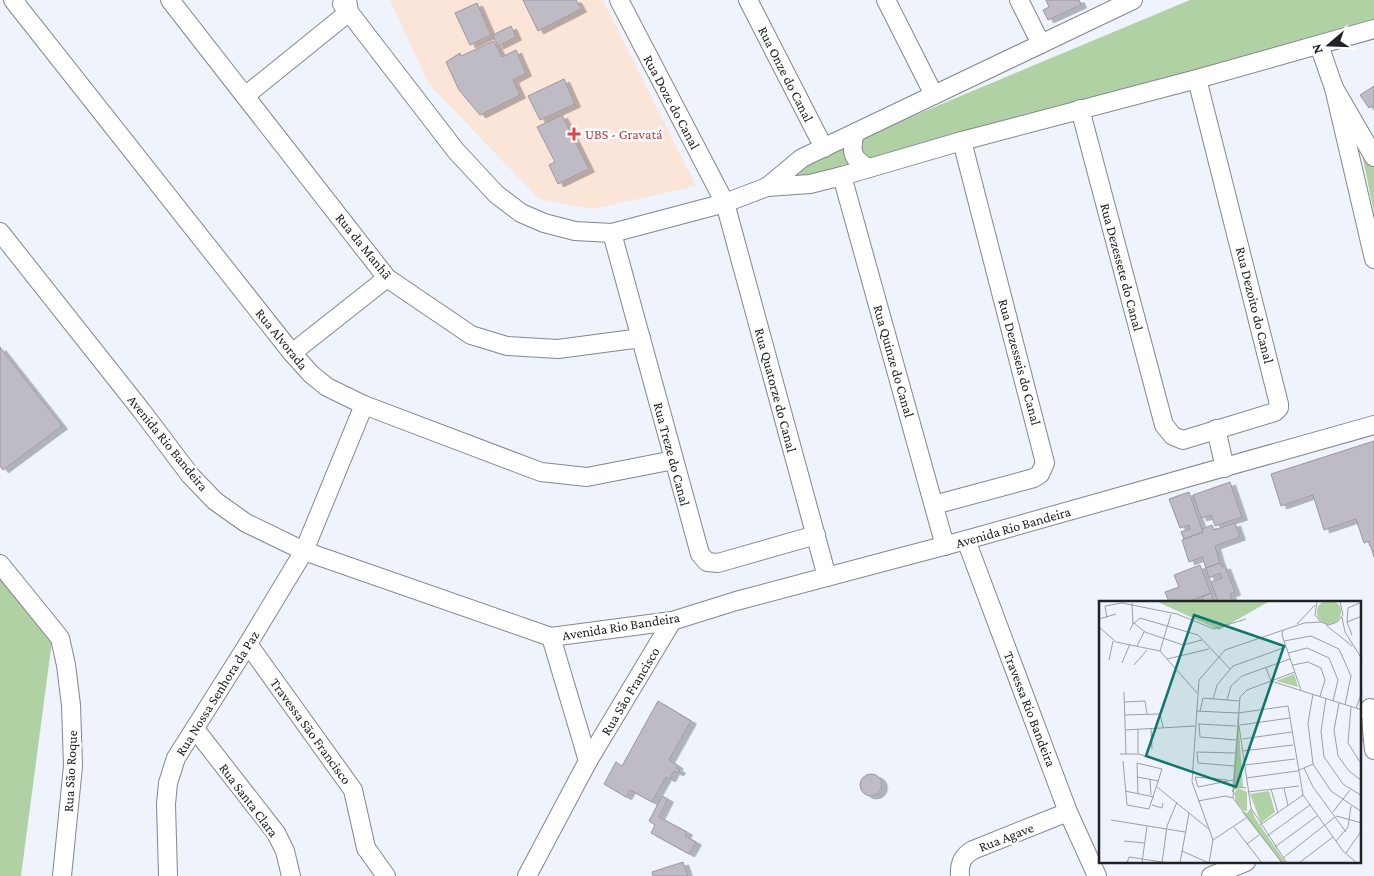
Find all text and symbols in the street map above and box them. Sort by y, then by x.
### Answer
north arrow [1304,20,1354,70]
street label: Rua Onze do Canal [755,24,817,125]
text: N [1307,42,1326,56]
street label: Rua Doze do Canal [640,52,704,152]
place label: UBS - Gravatá [585,126,663,142]
marker: UBS - Gravatá [567,127,581,141]
street label: Rua Dezessete do Canal [1097,201,1147,333]
street label: Rua da Manhã [333,210,396,283]
street label: Rua Dezoito do Canal [1233,245,1277,365]
street label: Rua Dezesseis do Canal [995,297,1045,427]
street label: Rua Quinze do Canal [870,303,918,419]
street label: Rua Alvorada [252,305,312,373]
street label: Rua Quatorze do Canal [752,326,800,454]
street label: Avenida Rio Bandeira [124,392,212,495]
street label: Rua Treze do Canal [650,400,694,508]
street label: Avenida Rio Bandeira [954,503,1073,551]
inset map [1099,601,1362,864]
street label: Avenida Rio Bandeira [561,609,681,643]
street label: Rua Nossa Senhora da Paz [172,627,262,759]
street label: Rua São Francisco [597,644,663,738]
street label: Travessa Rio Bandeira [1001,649,1060,769]
street label: Travessa São Francisco [267,675,355,787]
street label: Rua São Roque [60,730,80,812]
street label: Rua Santa Clara [216,760,282,840]
street label: Rua Agave [976,819,1036,855]

